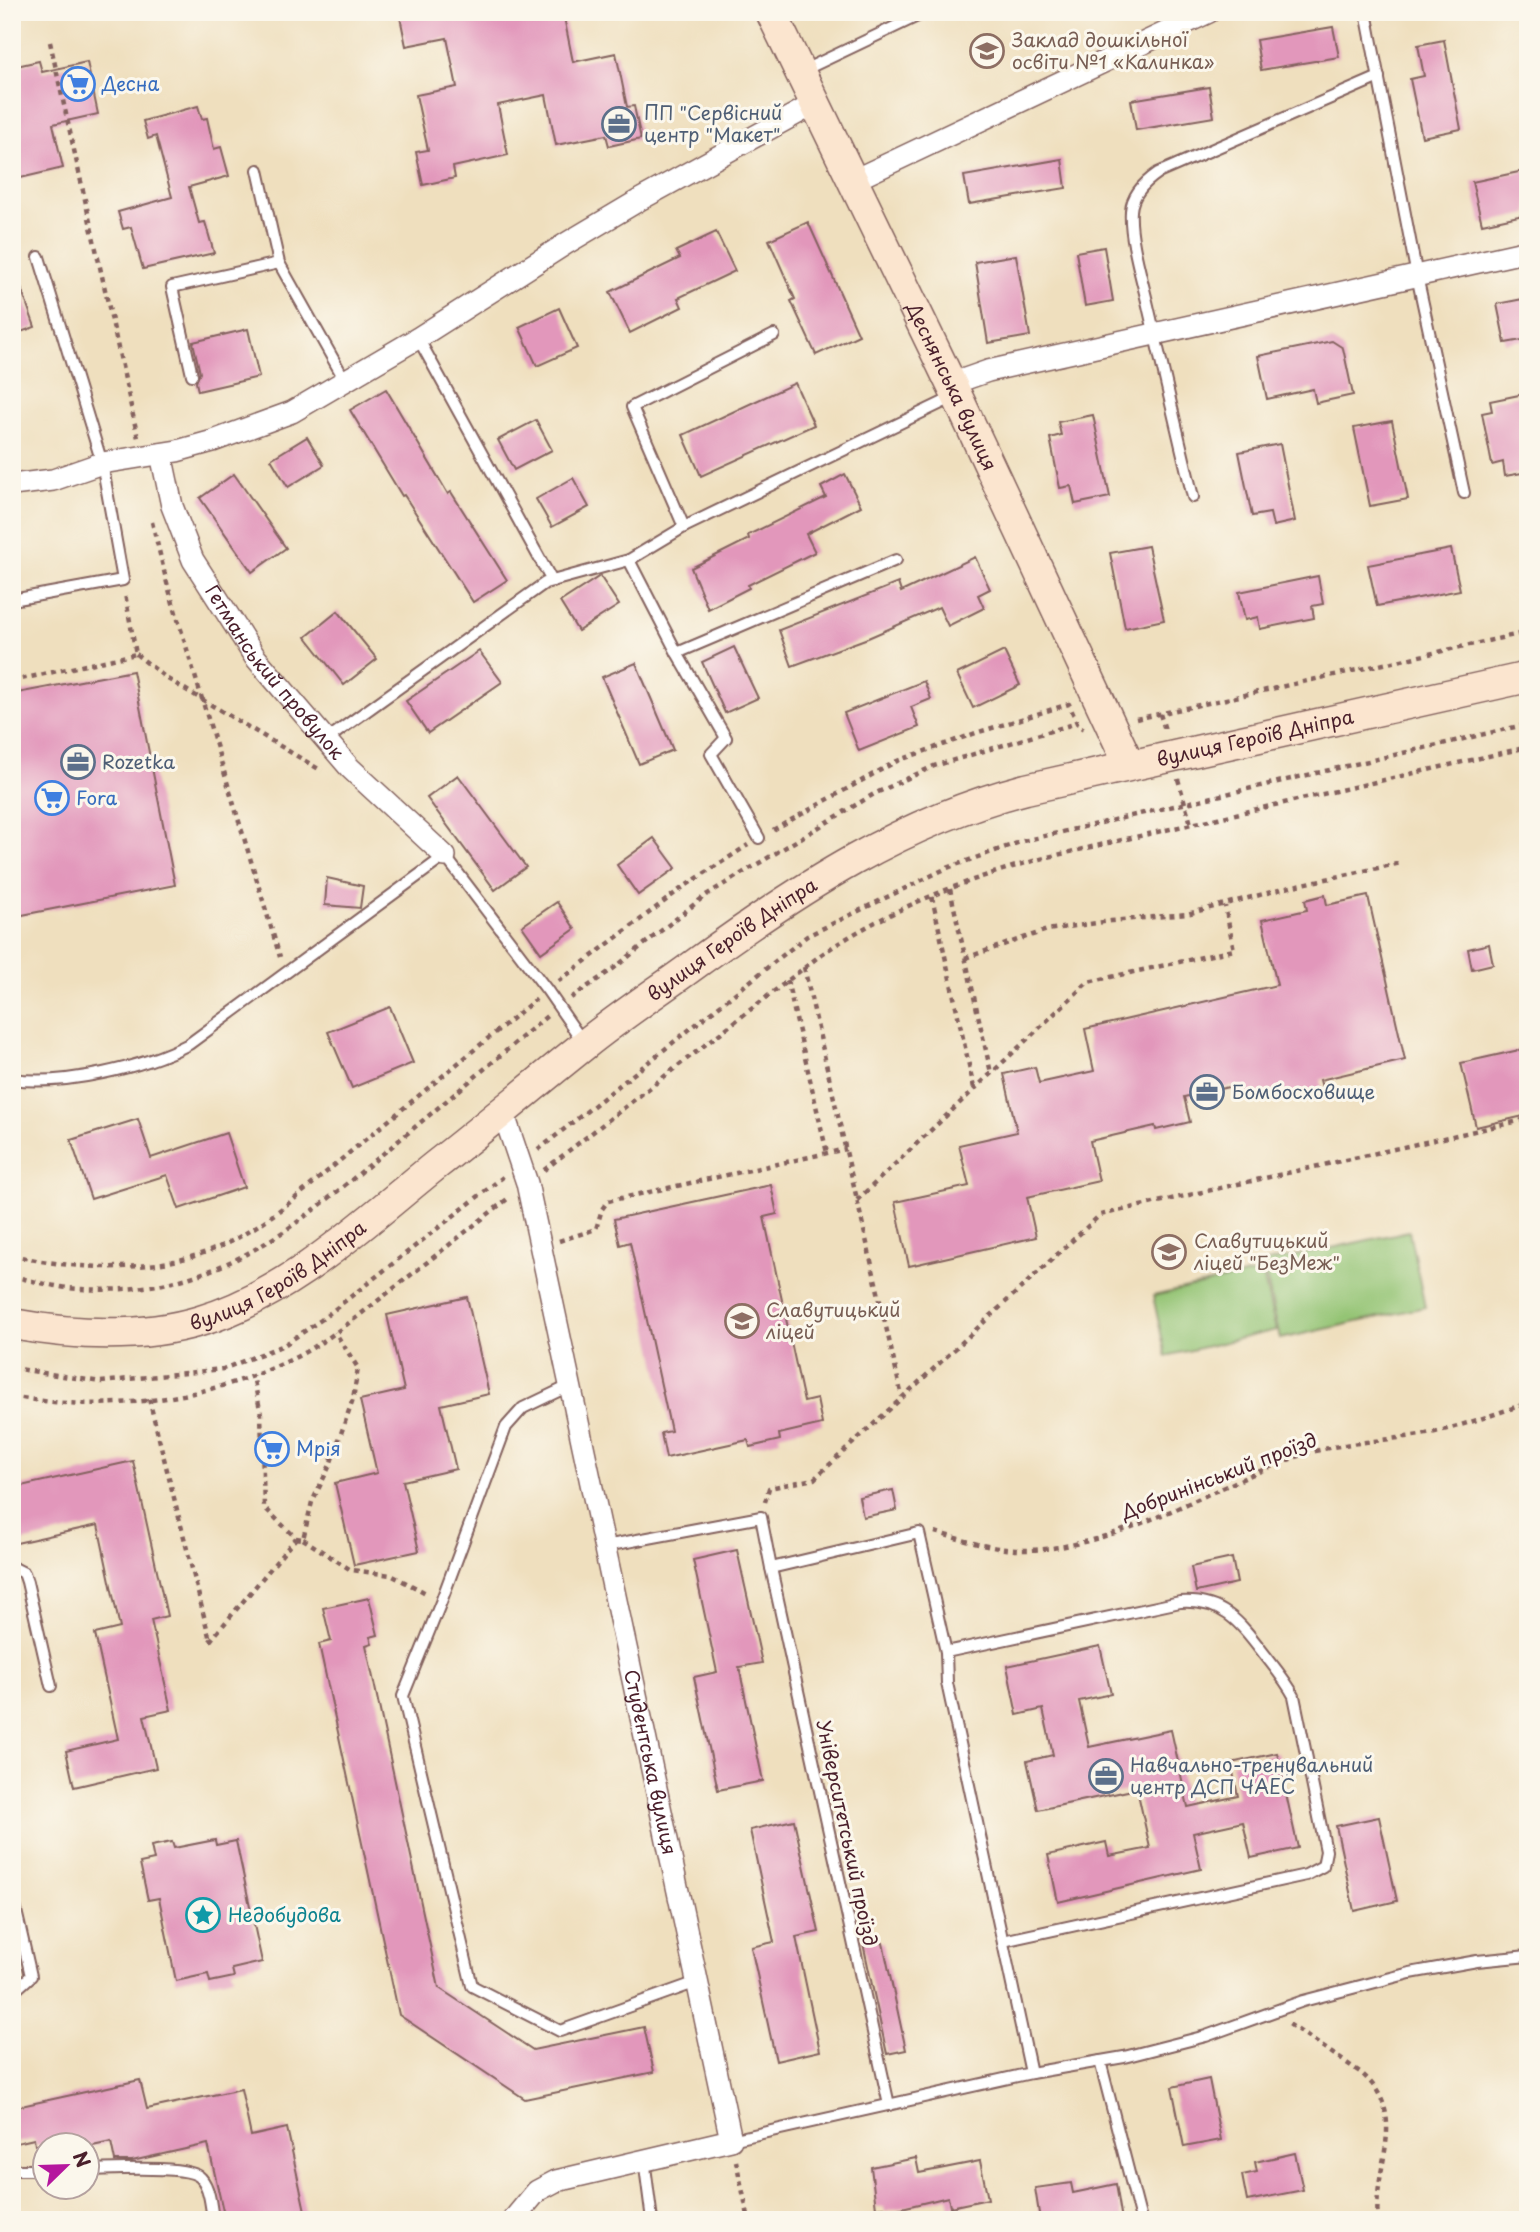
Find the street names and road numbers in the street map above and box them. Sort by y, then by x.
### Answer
street label: Деснянська вулиця [900,296,1005,475]
street label: Гетманський провулок [199,579,352,765]
street label: вулиця Героїв Дніпра [1154,701,1356,772]
street label: вулиця Героїв Дніпра [641,870,822,1007]
street label: вулиця Героїв Дніпра [186,1213,371,1336]
street label: Добринінський проїзд [1116,1425,1321,1526]
street label: Студентська вулиця [618,1667,685,1857]
street label: Університетський проїзд [810,1717,886,1948]

